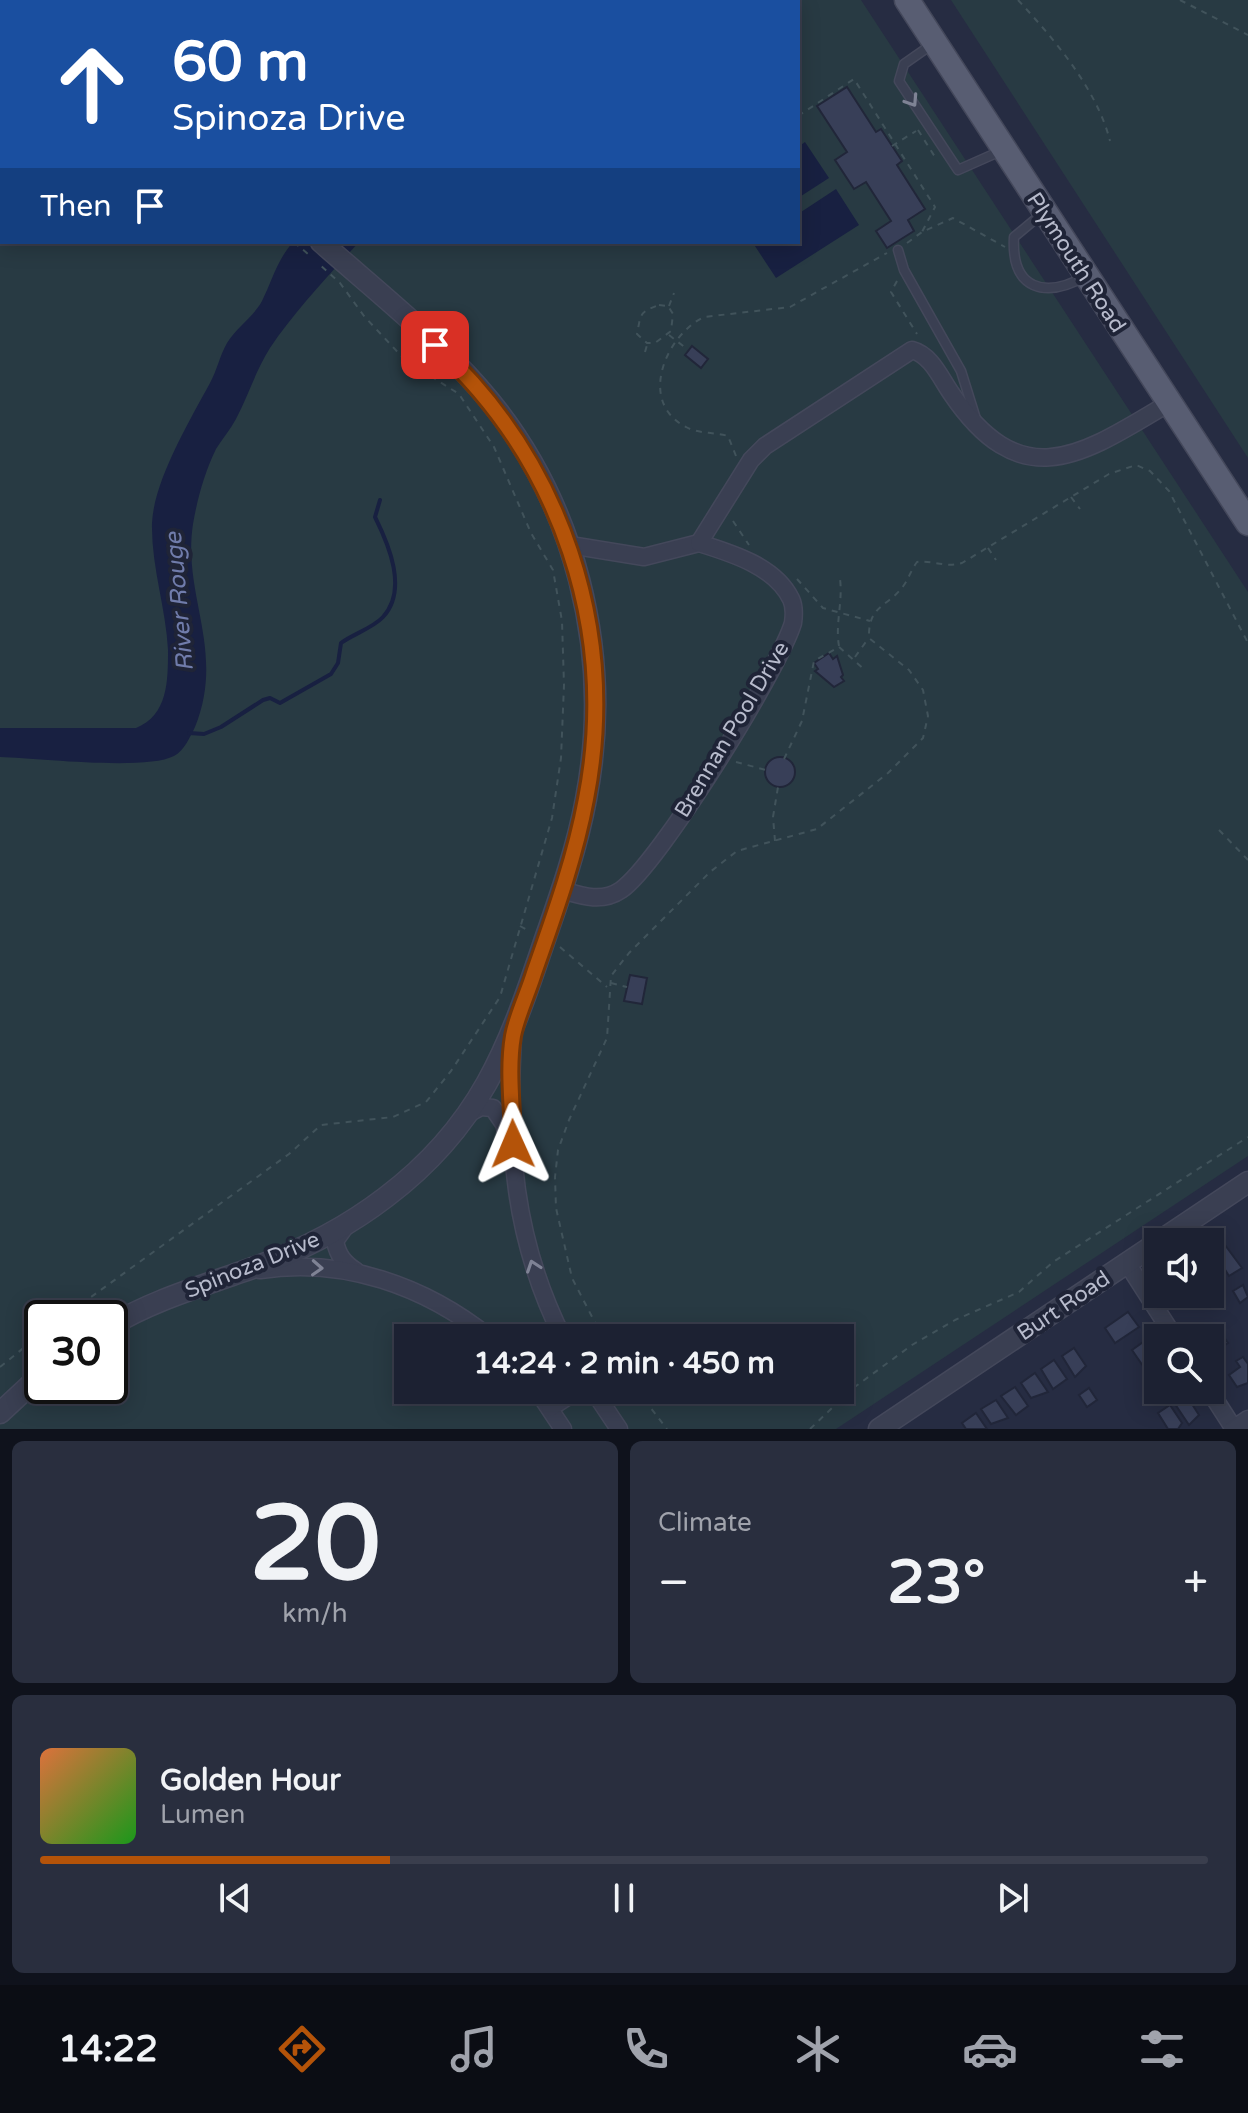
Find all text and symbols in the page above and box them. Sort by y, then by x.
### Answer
text: 60 m [172,29,308,96]
icon: ahead [40,32,144,136]
one-way arrow [902,92,917,106]
text: Spinoza Drive [172,97,406,140]
icon: arrive [128,184,172,228]
text: Then [40,188,112,225]
street label: Plymouth Road [1021,188,1131,337]
pin [401,311,469,379]
icon: arrive [413,323,457,367]
water label: River Rouge [159,530,200,673]
street label: Brennan Pool Drive [669,637,795,822]
position arrow [471,1102,555,1186]
street label: Spinoza Drive [181,1226,323,1304]
map controls [1144,1228,1224,1404]
button: sound [1144,1228,1224,1308]
one-way arrow [310,1259,323,1276]
one-way arrow [526,1260,542,1274]
street label: Burt Road [1012,1265,1115,1346]
speed limit sign: 30 [24,1300,128,1404]
button: search [1144,1324,1224,1404]
text: 14:24 · 2 min · 450 m [473,1345,775,1382]
text: 20 [250,1483,380,1608]
text: Climate [658,1507,752,1538]
text: 23° [887,1547,985,1619]
text: − [658,1557,689,1610]
text: + [1183,1557,1208,1610]
text: km/h [282,1598,348,1629]
text: Golden Hour [160,1762,341,1799]
text: Lumen [160,1799,245,1830]
icon: previous [213,1876,257,1920]
icon: pause [602,1876,646,1920]
icon: next [991,1876,1035,1920]
icon: directions [274,2021,330,2077]
icon: music [446,2021,502,2077]
icon: phone [618,2021,674,2077]
icon: climate [790,2021,846,2077]
icon: car [962,2021,1018,2077]
icon: filters [1134,2021,1190,2077]
text: 14:22 [58,2028,158,2071]

